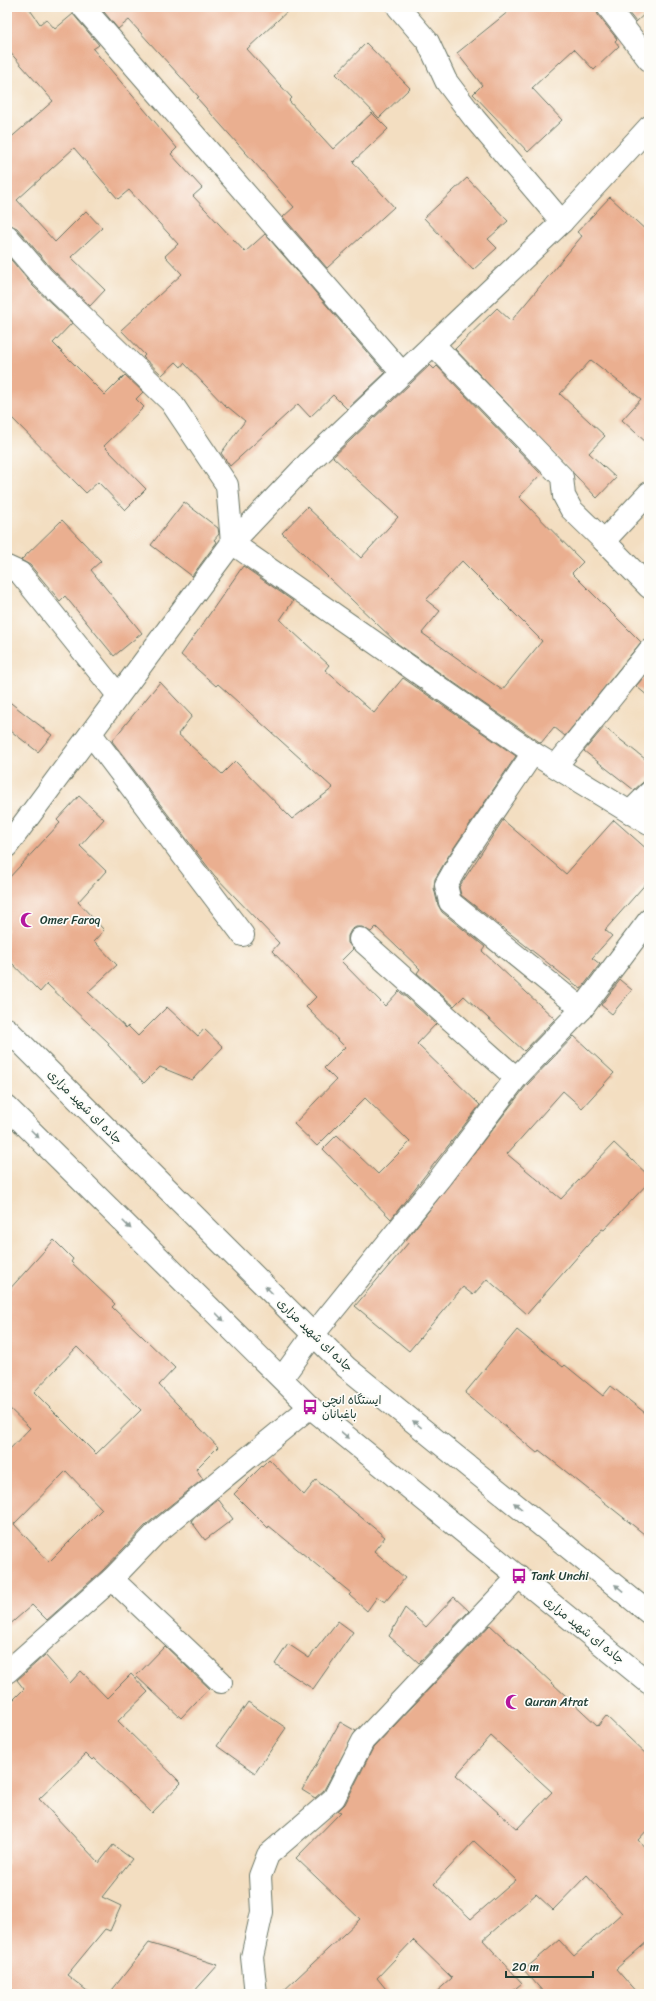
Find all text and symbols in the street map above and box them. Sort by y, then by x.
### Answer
place label: Omer Faroq [40,909,101,931]
mosque icon: Omer Faroq [19,911,37,929]
street label: جاده ای شهید مزاری [42,1064,128,1150]
one-way arrow [30,1129,40,1139]
one-way arrow [122,1221,132,1230]
one-way arrow [264,1285,274,1295]
street label: جاده ای شهید مزاری [272,1293,358,1377]
one-way arrow [215,1312,225,1322]
place label: ایستگاه انچی باغبانان [322,1389,382,1425]
bus stop icon: ایستگاه انچی باغبانان [301,1398,319,1416]
one-way arrow [411,1420,422,1429]
one-way arrow [339,1431,350,1439]
one-way arrow [512,1502,523,1511]
place label: Tank Unchi [531,1565,589,1587]
bus stop icon: Tank Unchi [510,1567,528,1585]
one-way arrow [613,1584,624,1593]
street label: جاده ای شهید مزاری [539,1590,629,1670]
place label: Quran Atrat [525,1691,589,1713]
mosque icon: Quran Atrat [504,1693,522,1711]
scale bar [506,1953,593,1979]
text: 20 m [512,1956,539,1978]

